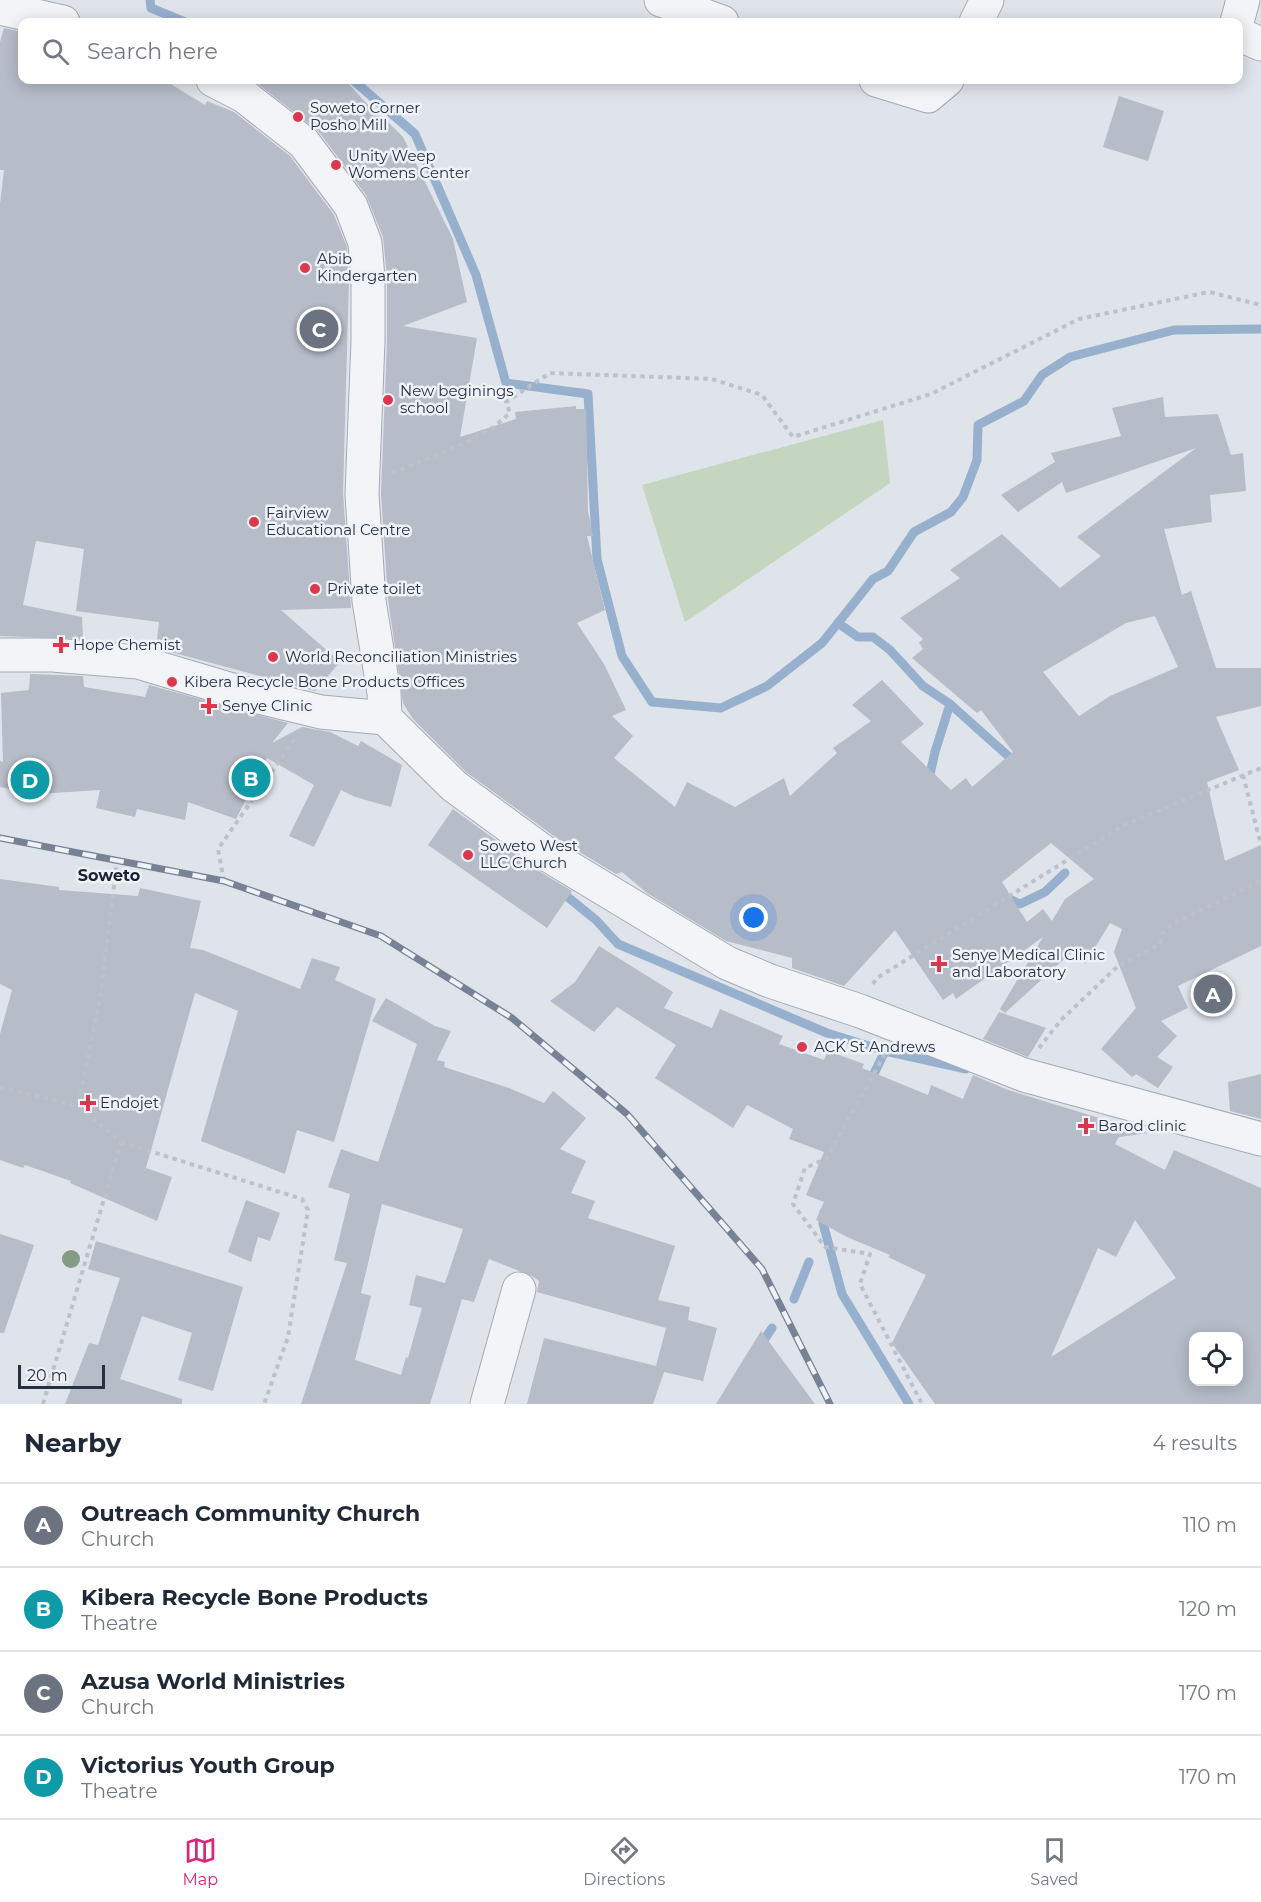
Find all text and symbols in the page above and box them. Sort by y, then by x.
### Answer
search box [18,18,1243,84]
icon: search [39,35,72,68]
text: Search here [87,38,218,65]
place label: Soweto Corner Posho Mill [310,98,420,134]
marker: Soweto Corner Posho Mill [291,110,305,124]
place label: Unity Weep Womens Center [348,146,470,182]
marker: Unity Weep Womens Center [329,158,343,172]
place label: Abib Kindergarten [317,249,417,285]
marker: Abib Kindergarten [298,261,312,275]
pin: C [300,306,338,352]
place label: New beginings school [400,381,514,417]
marker: New beginings school [381,393,395,407]
place label: Fairview Educational Centre [266,503,410,539]
marker: Fairview Educational Centre [247,515,261,529]
place label: Private toilet [327,579,421,598]
marker: Private toilet [308,582,322,596]
place label: Hope Chemist [73,635,181,654]
marker: Hope Chemist [54,638,68,652]
place label: World Reconciliation Ministries [285,647,517,666]
marker: World Reconciliation Ministries [266,650,280,664]
place label: Kibera Recycle Bone Products Offices [184,672,465,691]
marker: Kibera Recycle Bone Products Offices [165,675,179,689]
place label: Senye Clinic [222,696,312,715]
marker: Senye Clinic [200,697,218,715]
pin: B [232,756,270,800]
pin: D [10,758,50,802]
place label: Soweto West LLC Church [480,836,578,872]
marker: Soweto West LLC Church [461,848,475,862]
district label: Soweto [78,866,140,885]
your location [739,903,768,932]
place label: Senye Medical Clinic and Laboratory [952,945,1105,981]
marker: Senye Medical Clinic and Laboratory [930,955,948,973]
pin: A [1194,972,1232,1016]
place label: ACK St Andrews [814,1037,935,1056]
marker: ACK St Andrews [795,1040,809,1054]
place label: Endojet [100,1093,159,1112]
marker: Endojet [81,1096,95,1110]
place label: Barod clinic [1098,1116,1187,1135]
marker: Barod clinic [1079,1119,1093,1133]
map controls [1189,1332,1243,1386]
button: locate [1189,1332,1243,1386]
scale bar [18,1362,105,1390]
text: 20 m [27,1366,68,1385]
text: Nearby [24,1427,121,1459]
text: 4 results [1152,1431,1237,1455]
text: Outreach Community Church [81,1500,420,1527]
text: A [36,1513,51,1537]
text: 110 m [1183,1513,1237,1537]
text: Church [81,1527,155,1551]
text: Kibera Recycle Bone Products [81,1584,428,1611]
text: B [36,1597,51,1621]
text: 120 m [1179,1597,1237,1621]
text: Theatre [81,1611,158,1635]
text: Azusa World Ministries [81,1668,345,1695]
text: C [36,1681,51,1705]
text: 170 m [1179,1681,1237,1705]
text: Church [81,1695,155,1719]
text: Victorius Youth Group [81,1752,335,1779]
text: D [35,1765,52,1789]
text: 170 m [1179,1765,1237,1789]
text: Theatre [81,1779,158,1803]
tab: Map [183,1834,218,1889]
tab: Directions [583,1834,665,1889]
tab: Saved [1030,1834,1078,1889]

